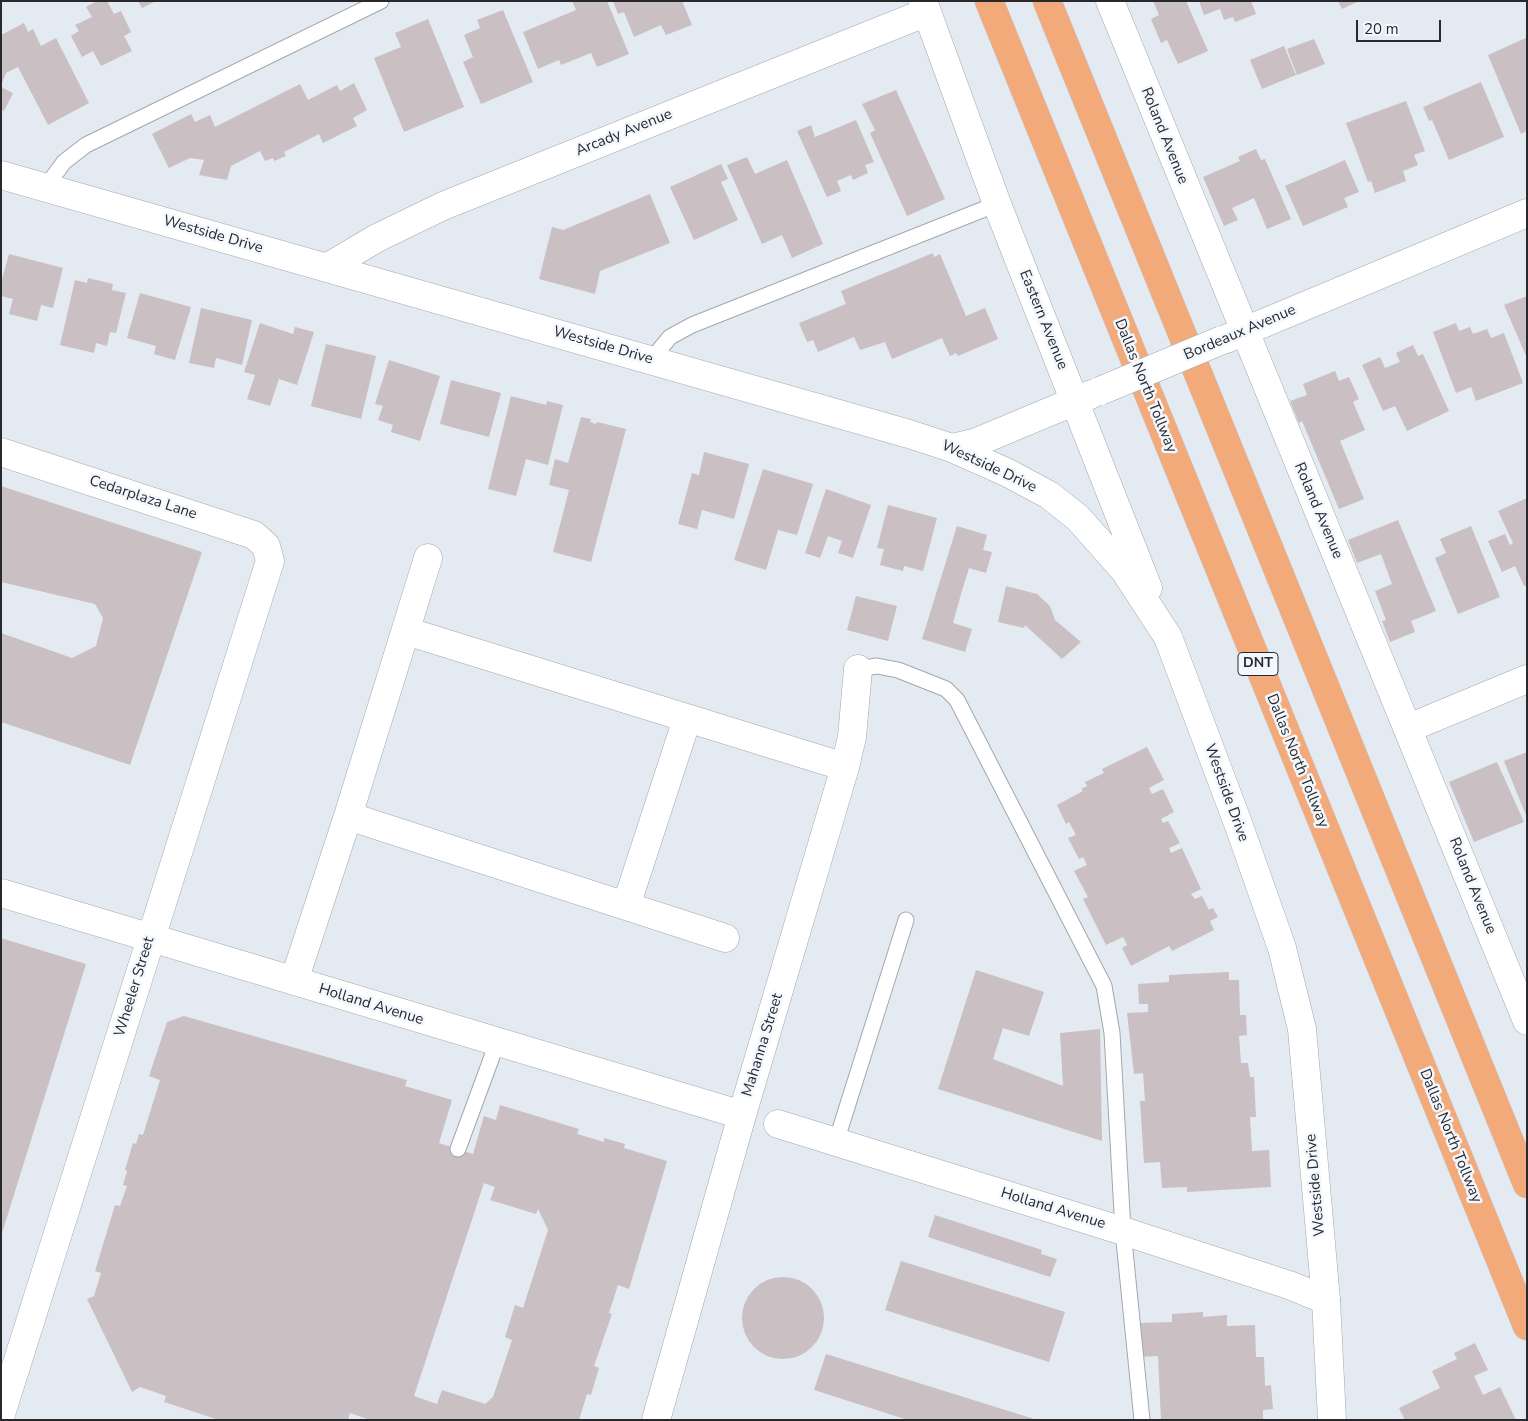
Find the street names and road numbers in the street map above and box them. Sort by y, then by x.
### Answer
street label: Roland Avenue [1136,85,1192,187]
street label: Arcady Avenue [573,105,675,161]
street label: Westside Drive [161,212,265,258]
street label: Eastern Avenue [1015,268,1071,372]
street label: Bordeaux Avenue [1181,301,1299,365]
street label: Dallas North Tollway [1110,316,1180,456]
street label: Westside Drive [551,323,655,369]
street label: Westside Drive [939,437,1039,497]
street label: Roland Avenue [1290,460,1346,562]
street label: Cedarplaza Lane [87,472,199,524]
road number: DNT [1238,652,1278,676]
street label: Dallas North Tollway [1262,691,1332,831]
street label: Westside Drive [1200,742,1252,844]
street label: Roland Avenue [1444,835,1500,937]
street label: Wheeler Street [111,935,159,1039]
street label: Holland Avenue [316,980,426,1030]
street label: Mahanna Street [739,991,787,1099]
street label: Dallas North Tollway [1415,1066,1485,1206]
street label: Westside Drive [1303,1133,1329,1237]
street label: Holland Avenue [998,1184,1108,1234]

